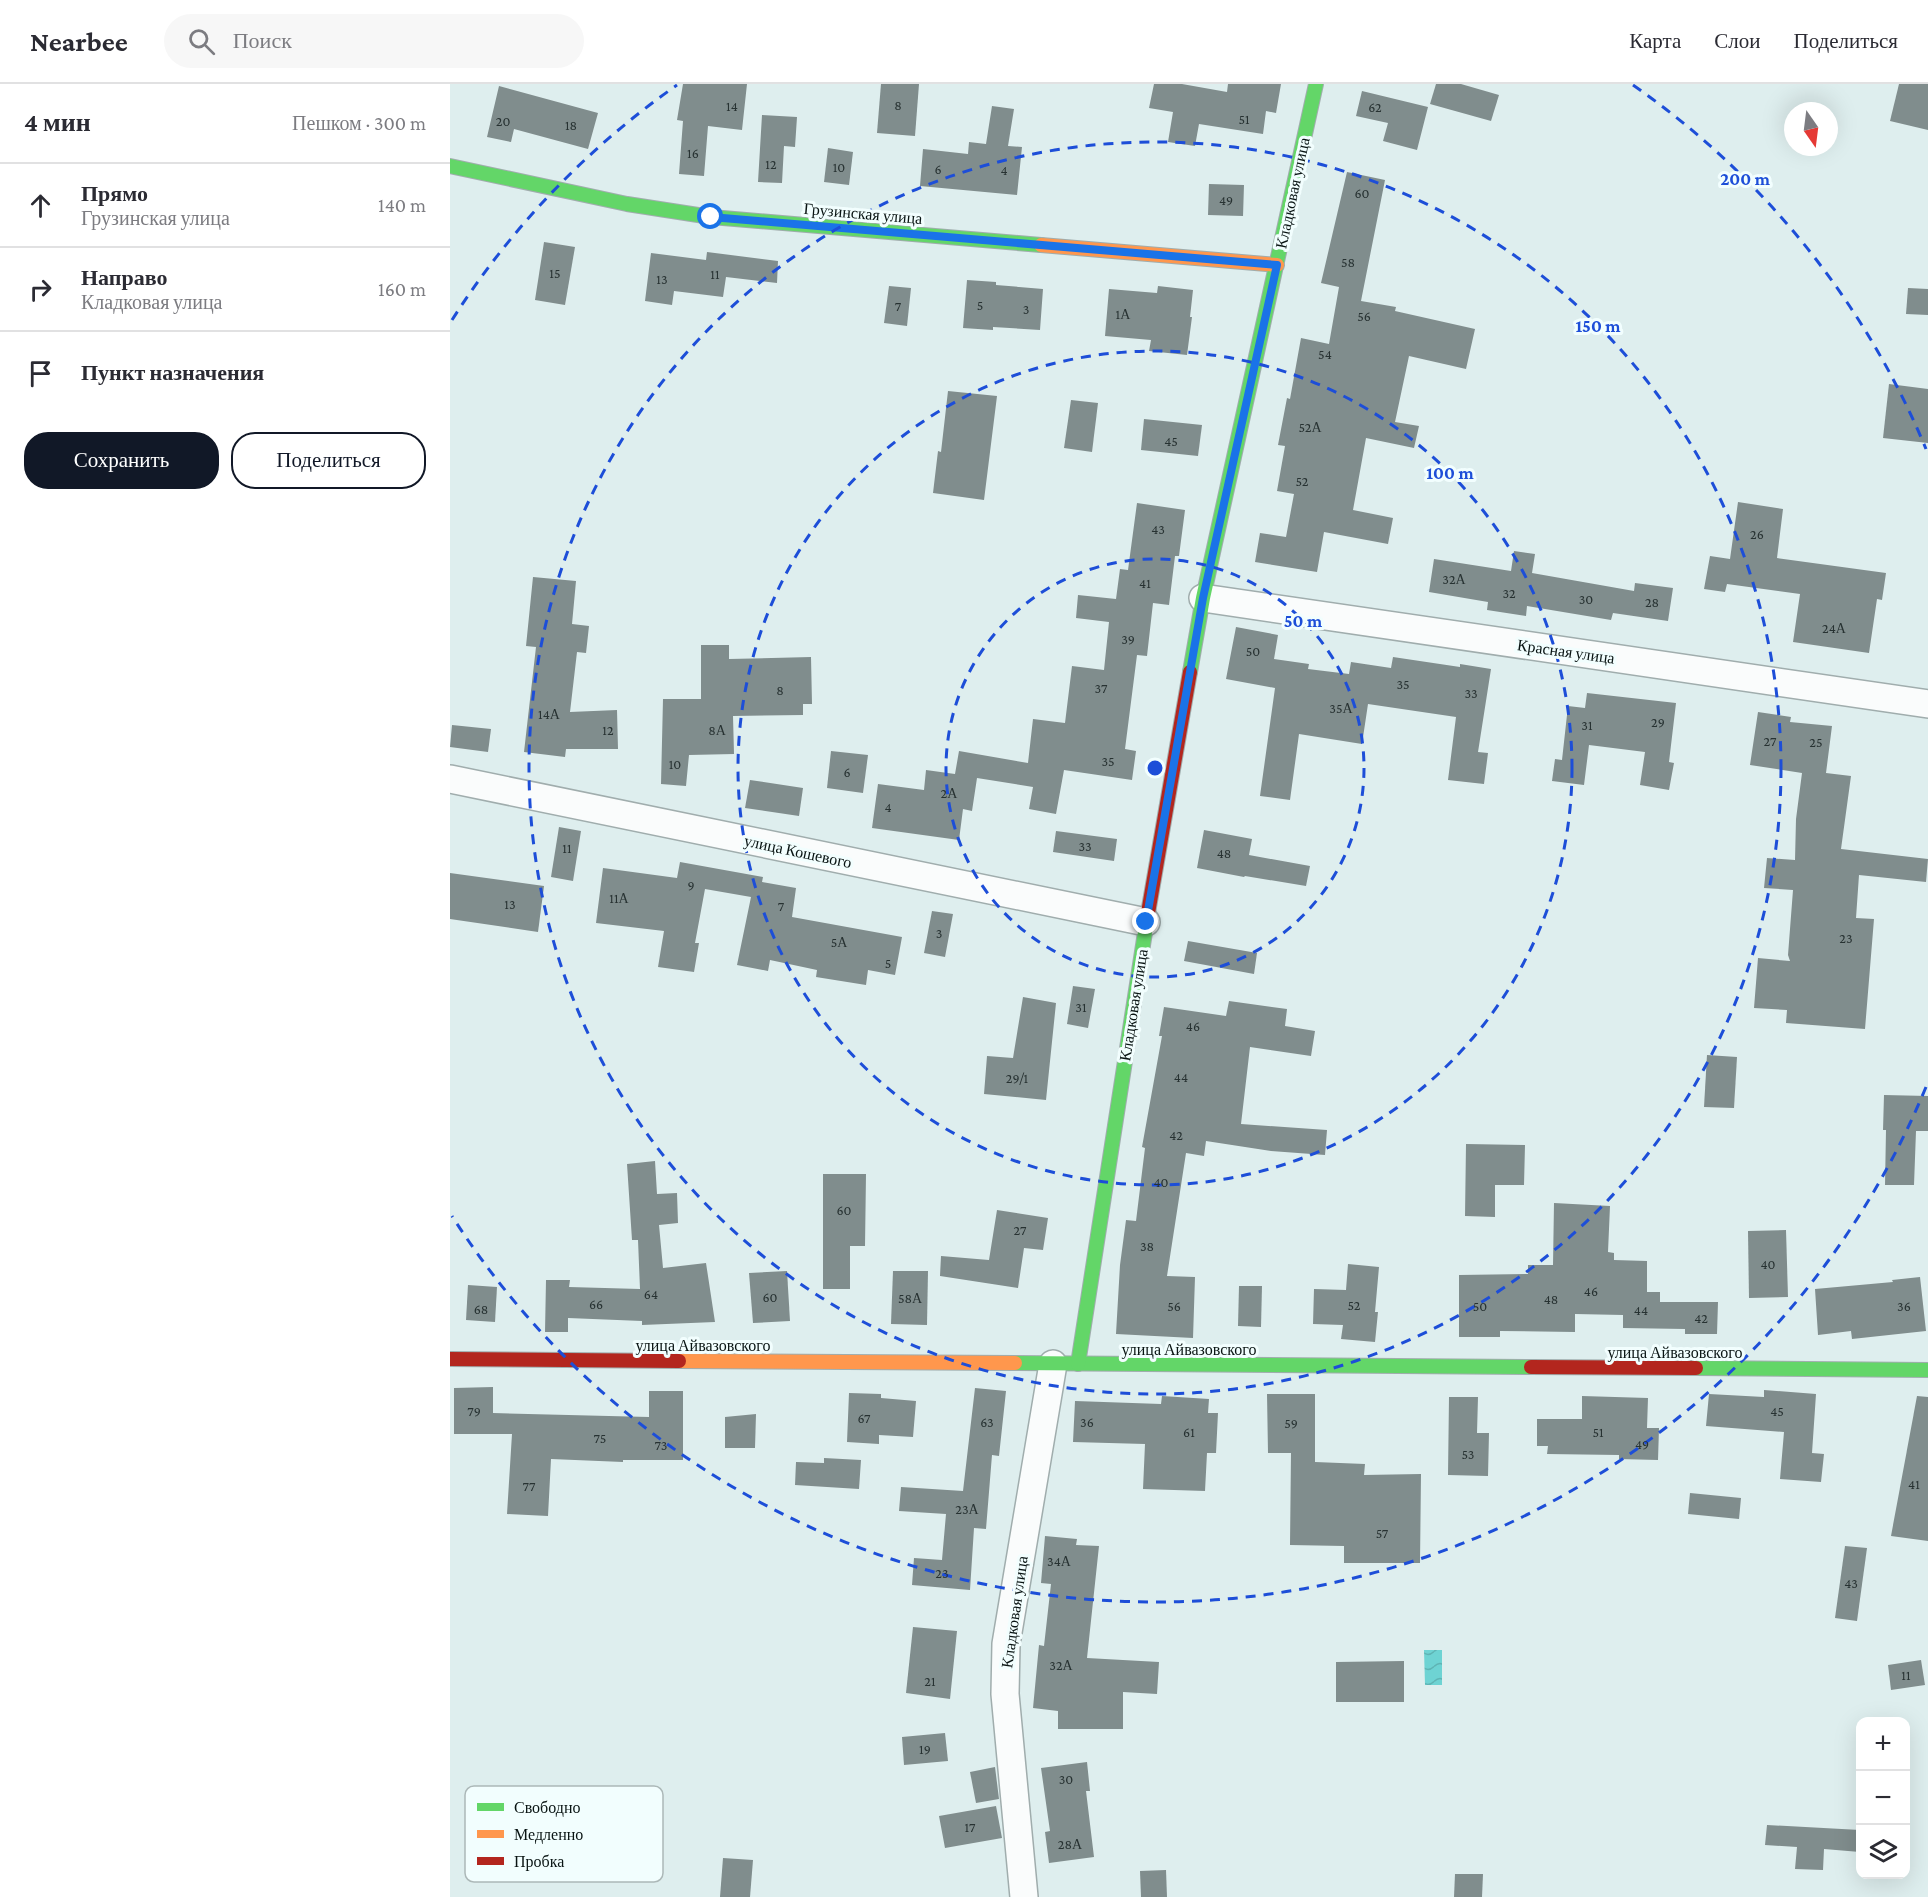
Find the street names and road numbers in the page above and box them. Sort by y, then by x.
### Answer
street label: Кладковая улица [1272,136,1314,250]
street label: Грузинская улица [803,200,923,228]
street label: Красная улица [1516,636,1616,668]
street label: улица Кошевого [742,832,853,872]
street label: Кладковая улица [1116,948,1152,1062]
street label: улица Айвазовского [636,1337,770,1355]
street label: улица Айвазовского [1122,1341,1256,1359]
street label: улица Айвазовского [1608,1344,1742,1362]
street label: Кладковая улица [998,1555,1032,1669]

